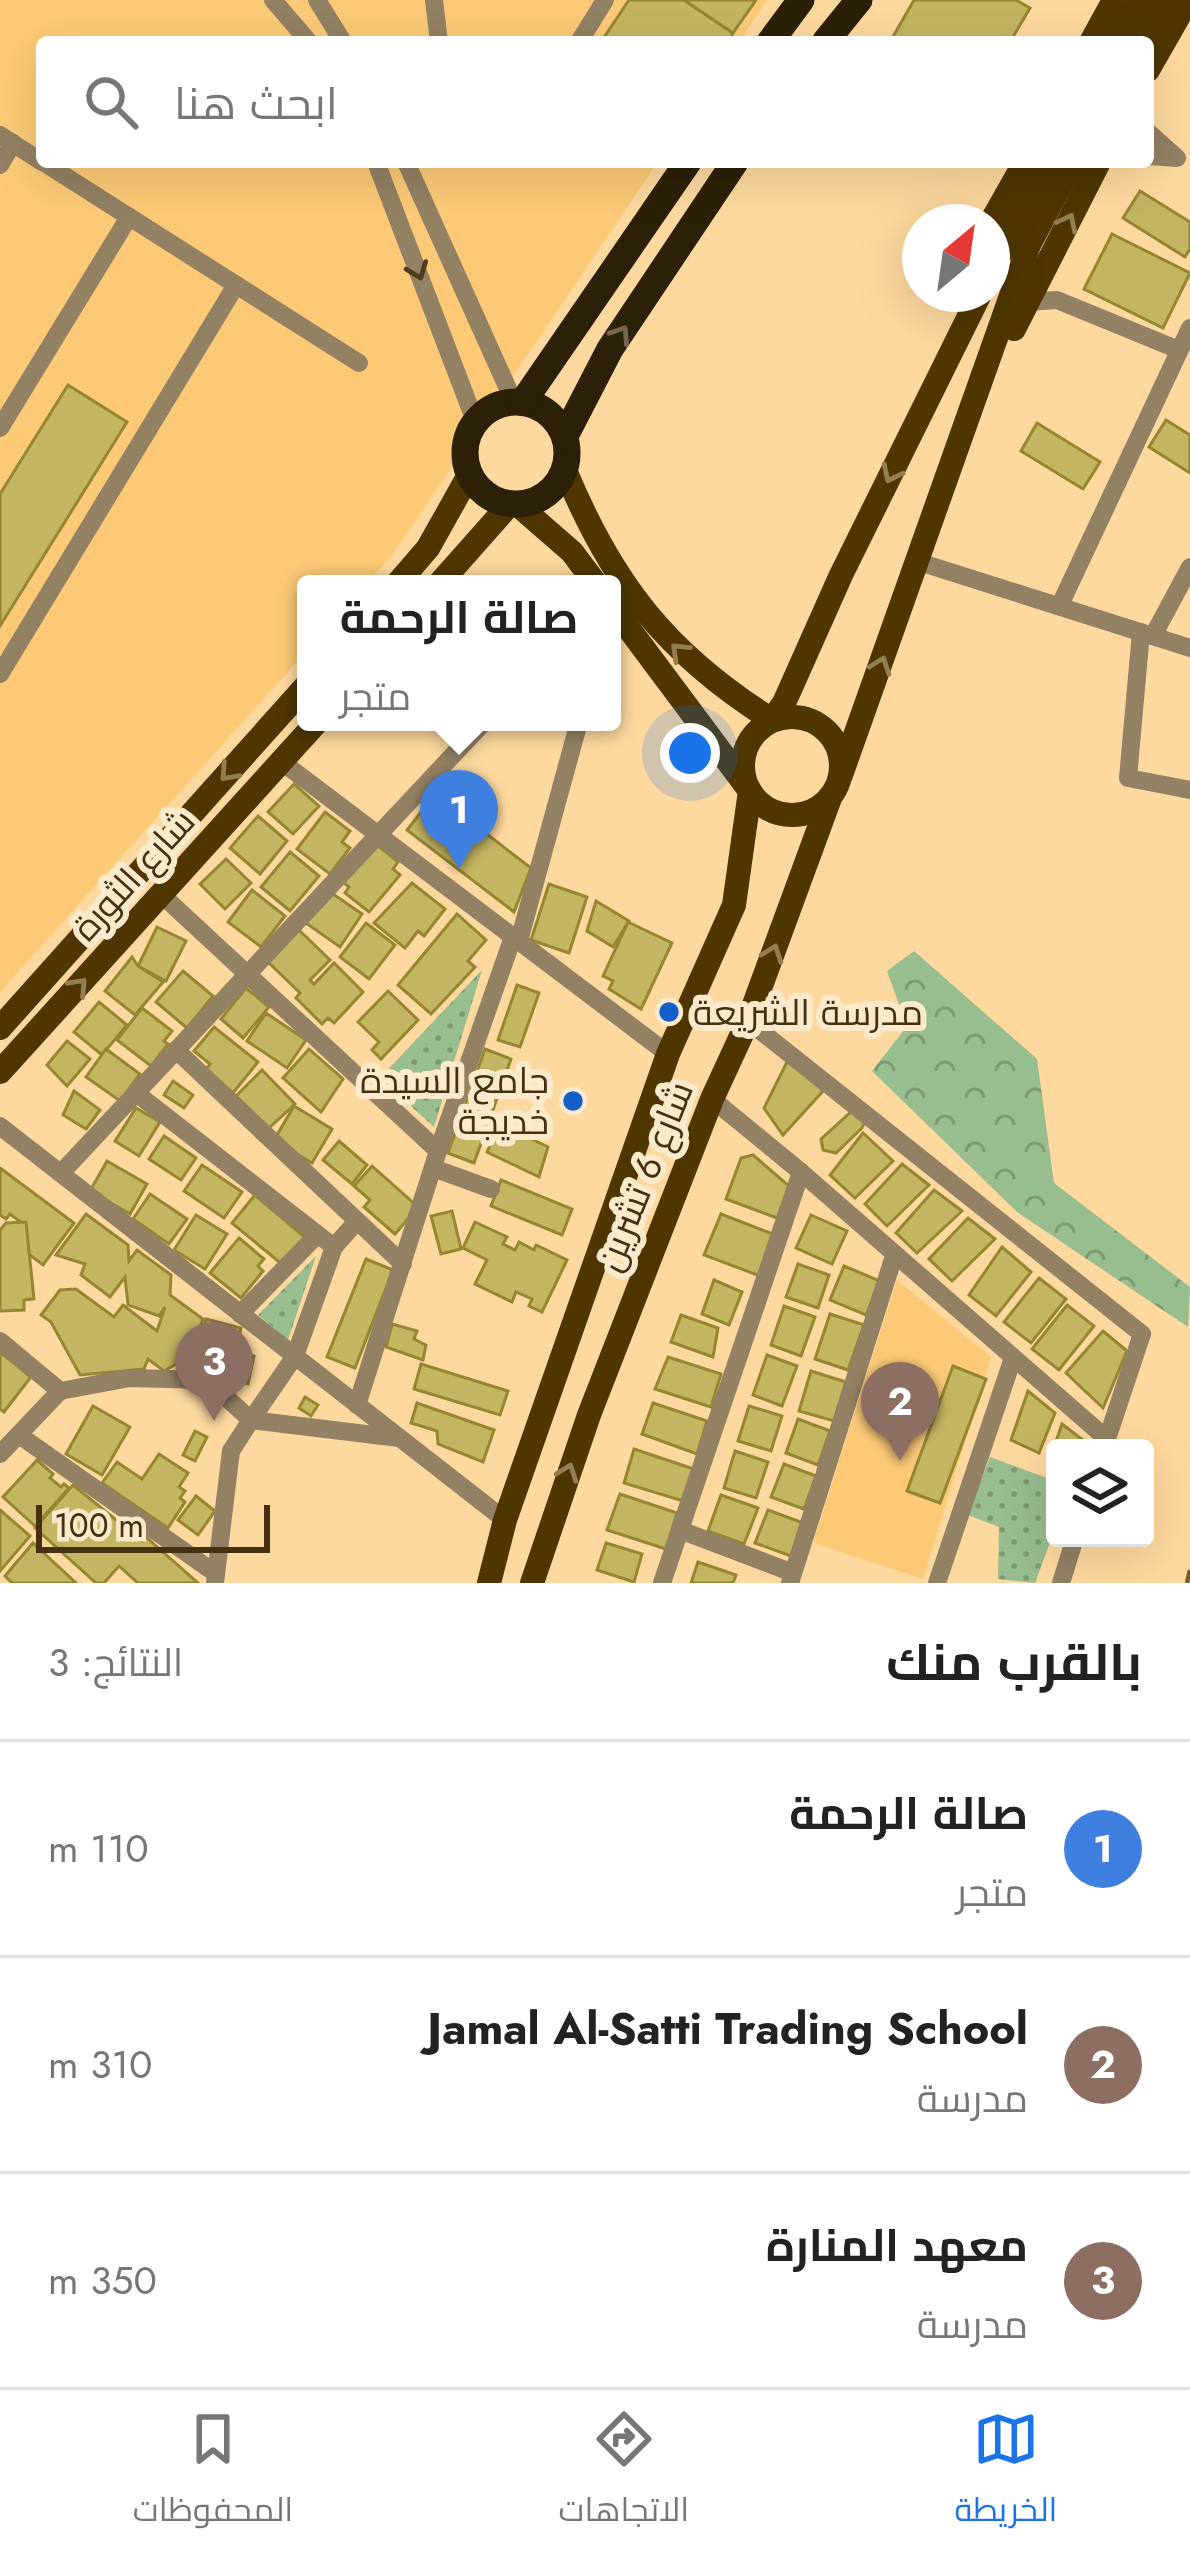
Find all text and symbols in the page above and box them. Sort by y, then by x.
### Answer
search box [36,36,1154,168]
icon: search [78,69,144,135]
text: ابحث هنا [174,71,338,136]
north arrow [902,204,1010,312]
one-way arrow [1054,212,1077,234]
one-way arrow [403,260,428,281]
one-way arrow [606,325,628,347]
one-way arrow [882,462,905,483]
popup [297,575,621,731]
text: صالة الرحمة [340,585,578,650]
one-way arrow [671,643,693,665]
one-way arrow [867,656,891,677]
text: متجر [340,668,411,725]
your location [660,723,720,783]
one-way arrow [221,760,242,781]
pin: 1 [420,770,498,869]
street label: شارع الثورة [59,796,207,952]
one-way arrow [759,944,783,965]
one-way arrow [65,978,87,999]
place label: مدرسة الشريعة [693,986,923,1038]
marker: مدرسة الشريعة [656,999,682,1025]
place label: جامع السيدة خديجة [360,1054,549,1147]
street label: شارع 6 تشرين [582,1073,706,1279]
marker: جامع السيدة خديجة [560,1088,586,1114]
pin: 3 [175,1322,253,1421]
pin: 2 [861,1362,939,1461]
map controls [1046,1439,1154,1547]
button: layers [1046,1439,1154,1547]
one-way arrow [553,1462,578,1483]
scale bar [36,1499,270,1552]
text: 100 m [54,1502,144,1549]
text: بالقرب منك [886,1625,1142,1699]
text: النتائج: 3 [48,1634,183,1691]
text: صالة الرحمة [789,1781,1028,1846]
text: 110 m [48,1820,149,1877]
text: 1 [1093,1820,1113,1877]
text: متجر [956,1864,1028,1921]
text: Jamal Al-Satti Trading School [427,1996,1028,2061]
text: 310 m [48,2036,152,2093]
text: 2 [1090,2036,1116,2093]
text: مدرسة [917,2070,1028,2127]
text: معهد المنارة [766,2213,1028,2278]
text: 350 m [48,2252,157,2309]
text: 3 [1091,2252,1115,2309]
text: مدرسة [917,2296,1028,2353]
tab: المحفوظات [133,2406,293,2540]
tab: الاتجاهات [559,2406,689,2540]
tab: الخريطة [954,2406,1057,2540]

